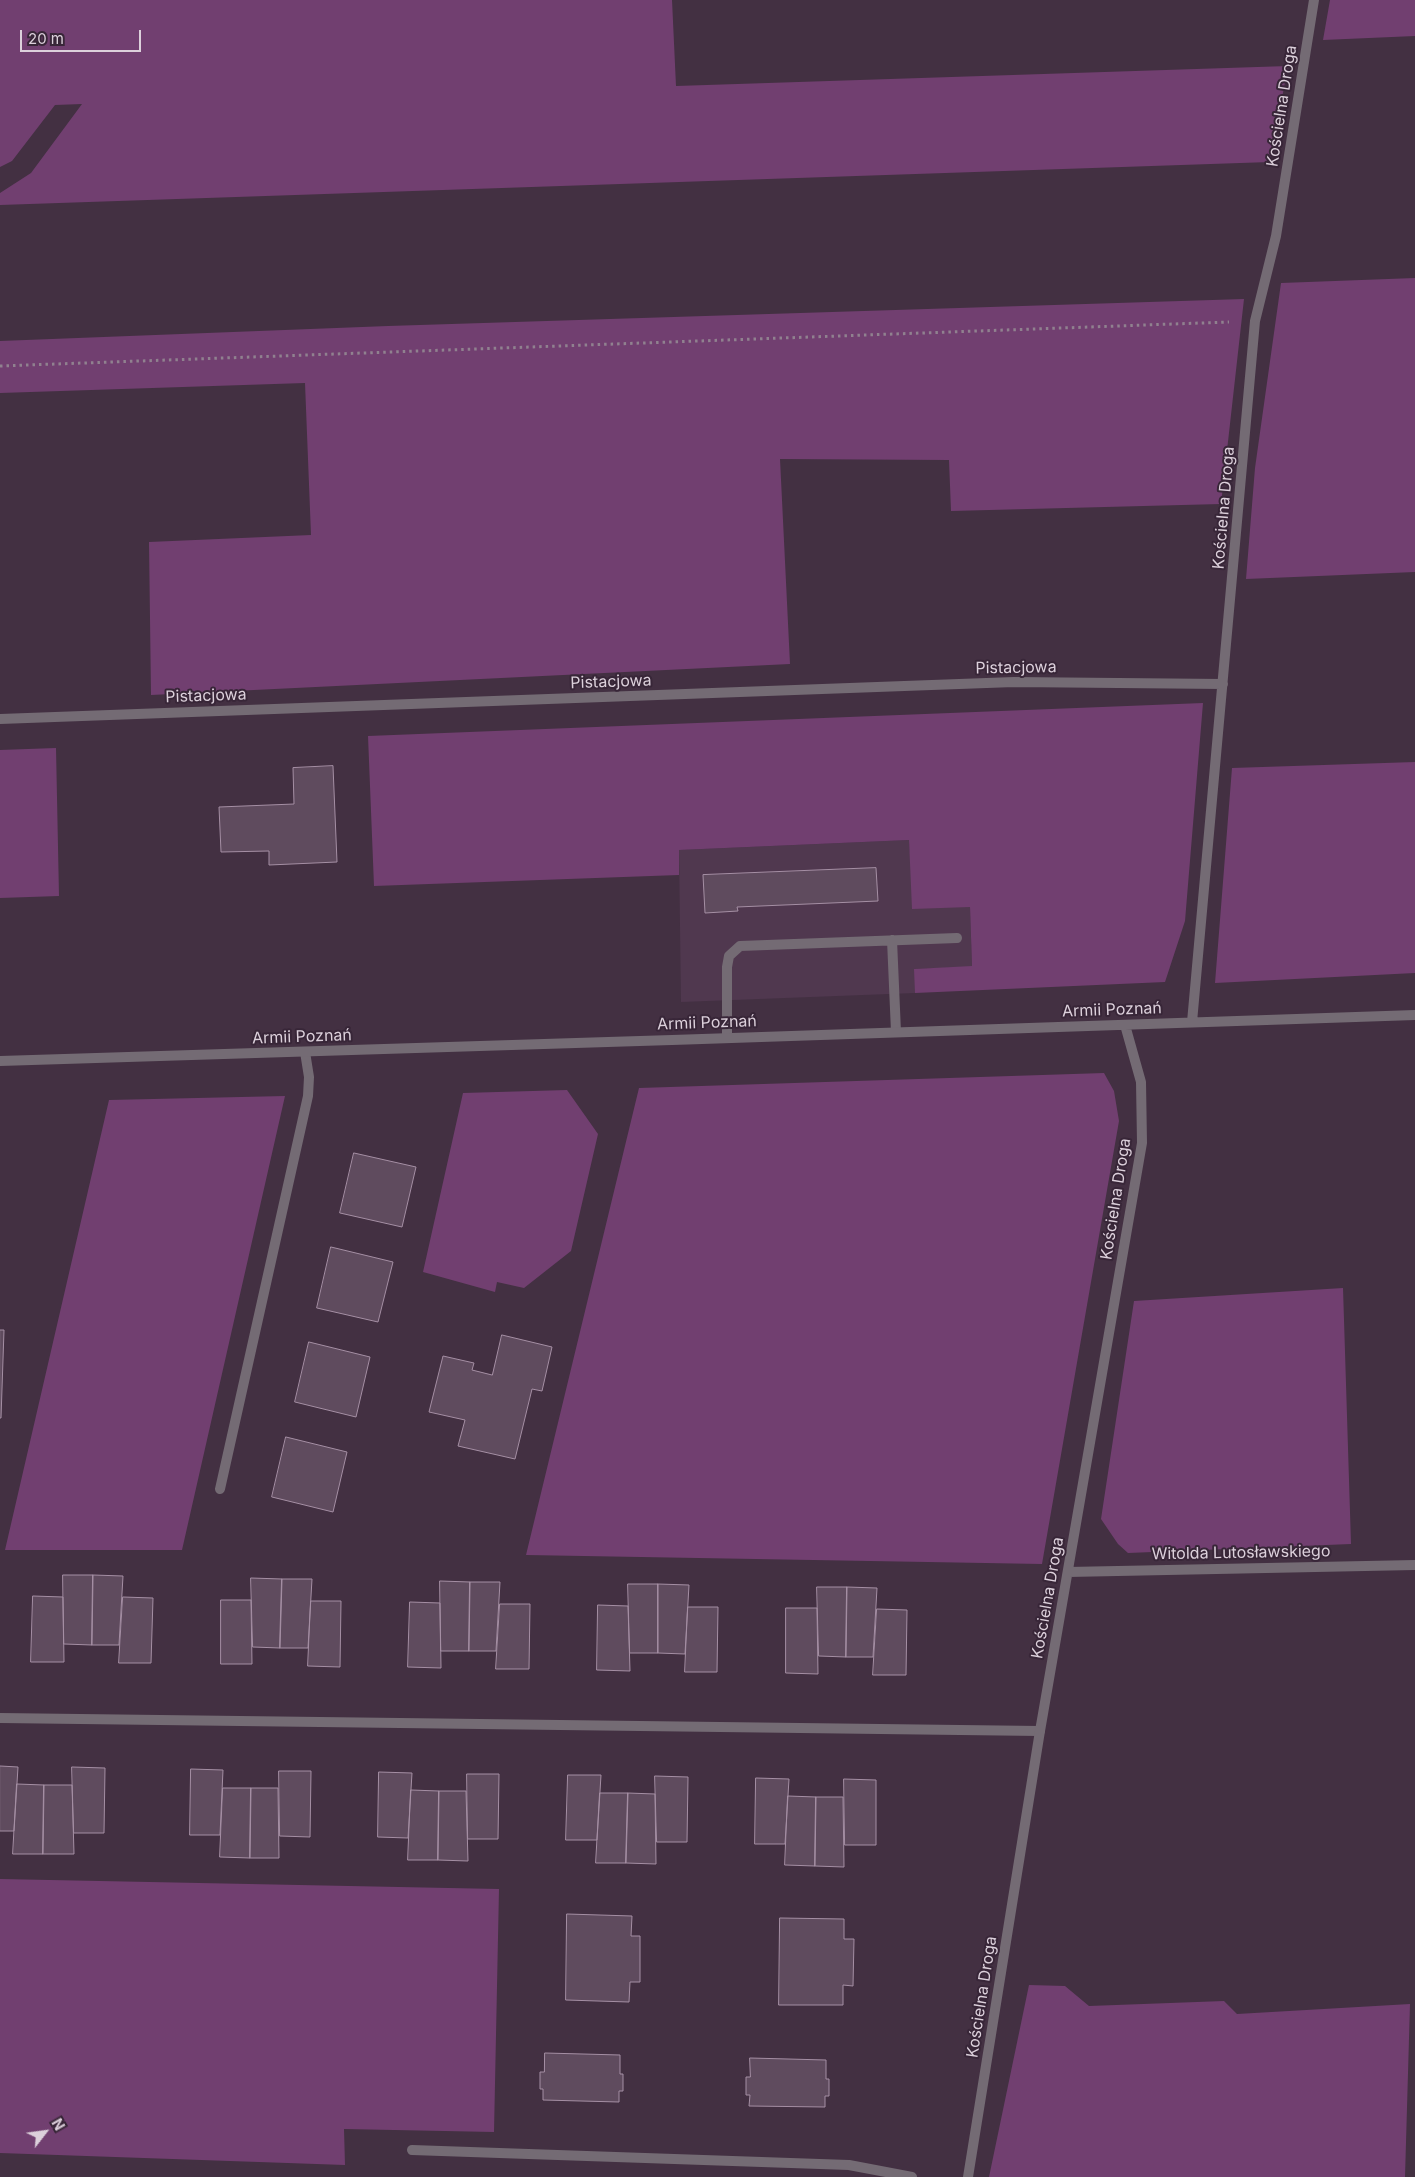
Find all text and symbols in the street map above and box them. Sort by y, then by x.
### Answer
scale bar [22,20,144,52]
text: 20 m [28,29,64,48]
street label: Kościelna Droga [1263,44,1301,168]
street label: Kościelna Droga [1209,446,1239,570]
street label: Pistacjowa [975,658,1057,678]
street label: Pistacjowa [570,671,652,693]
street label: Pistacjowa [165,685,247,707]
street label: Armii Poznań [1062,999,1162,1021]
street label: Armii Poznań [657,1012,757,1034]
street label: Armii Poznań [252,1026,352,1048]
street label: Kościelna Droga [1097,1137,1135,1261]
street label: Kościelna Droga [1028,1536,1068,1660]
street label: Witolda Lutosławskiego [1151,1542,1331,1564]
street label: Kościelna Droga [963,1935,1001,2059]
north arrow [20,2107,70,2157]
text: N [48,2115,68,2133]

